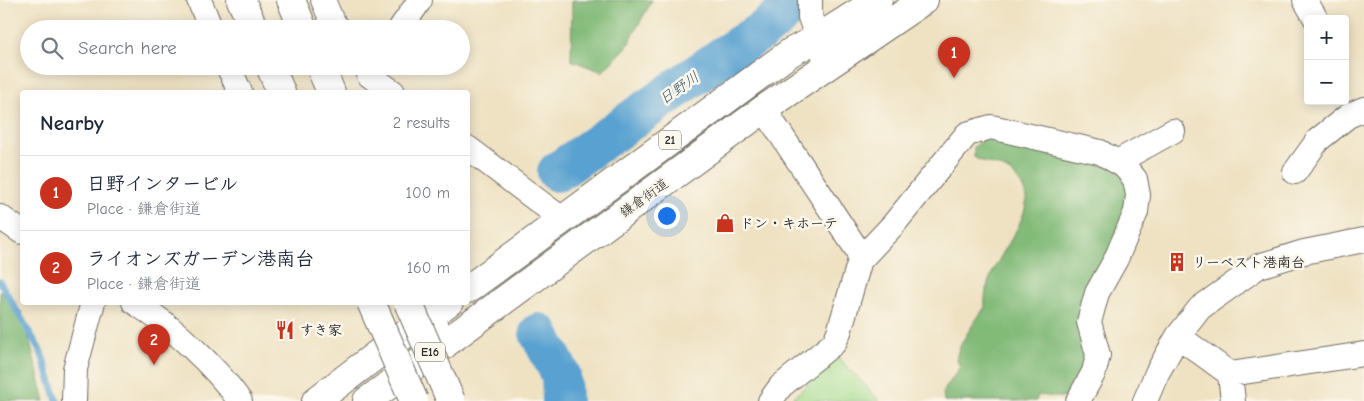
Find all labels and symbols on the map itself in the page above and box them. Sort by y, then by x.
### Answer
pin: 1 [938,37,970,78]
water label: 日野川 [655,68,703,108]
road number: 21 [659,130,681,150]
street label: 鎌倉街道 [616,175,672,221]
your location [654,203,680,229]
shop icon: ドン・キホーテ [714,212,736,234]
place label: ドン・キホーテ [740,215,838,232]
building icon: リーベスト港南台 [1166,251,1188,273]
place label: リーベスト港南台 [1192,254,1305,271]
restaurant icon: すき家 [274,319,296,341]
place label: すき家 [300,322,342,339]
pin: 2 [138,324,170,365]
road number: E16 [415,342,445,362]

